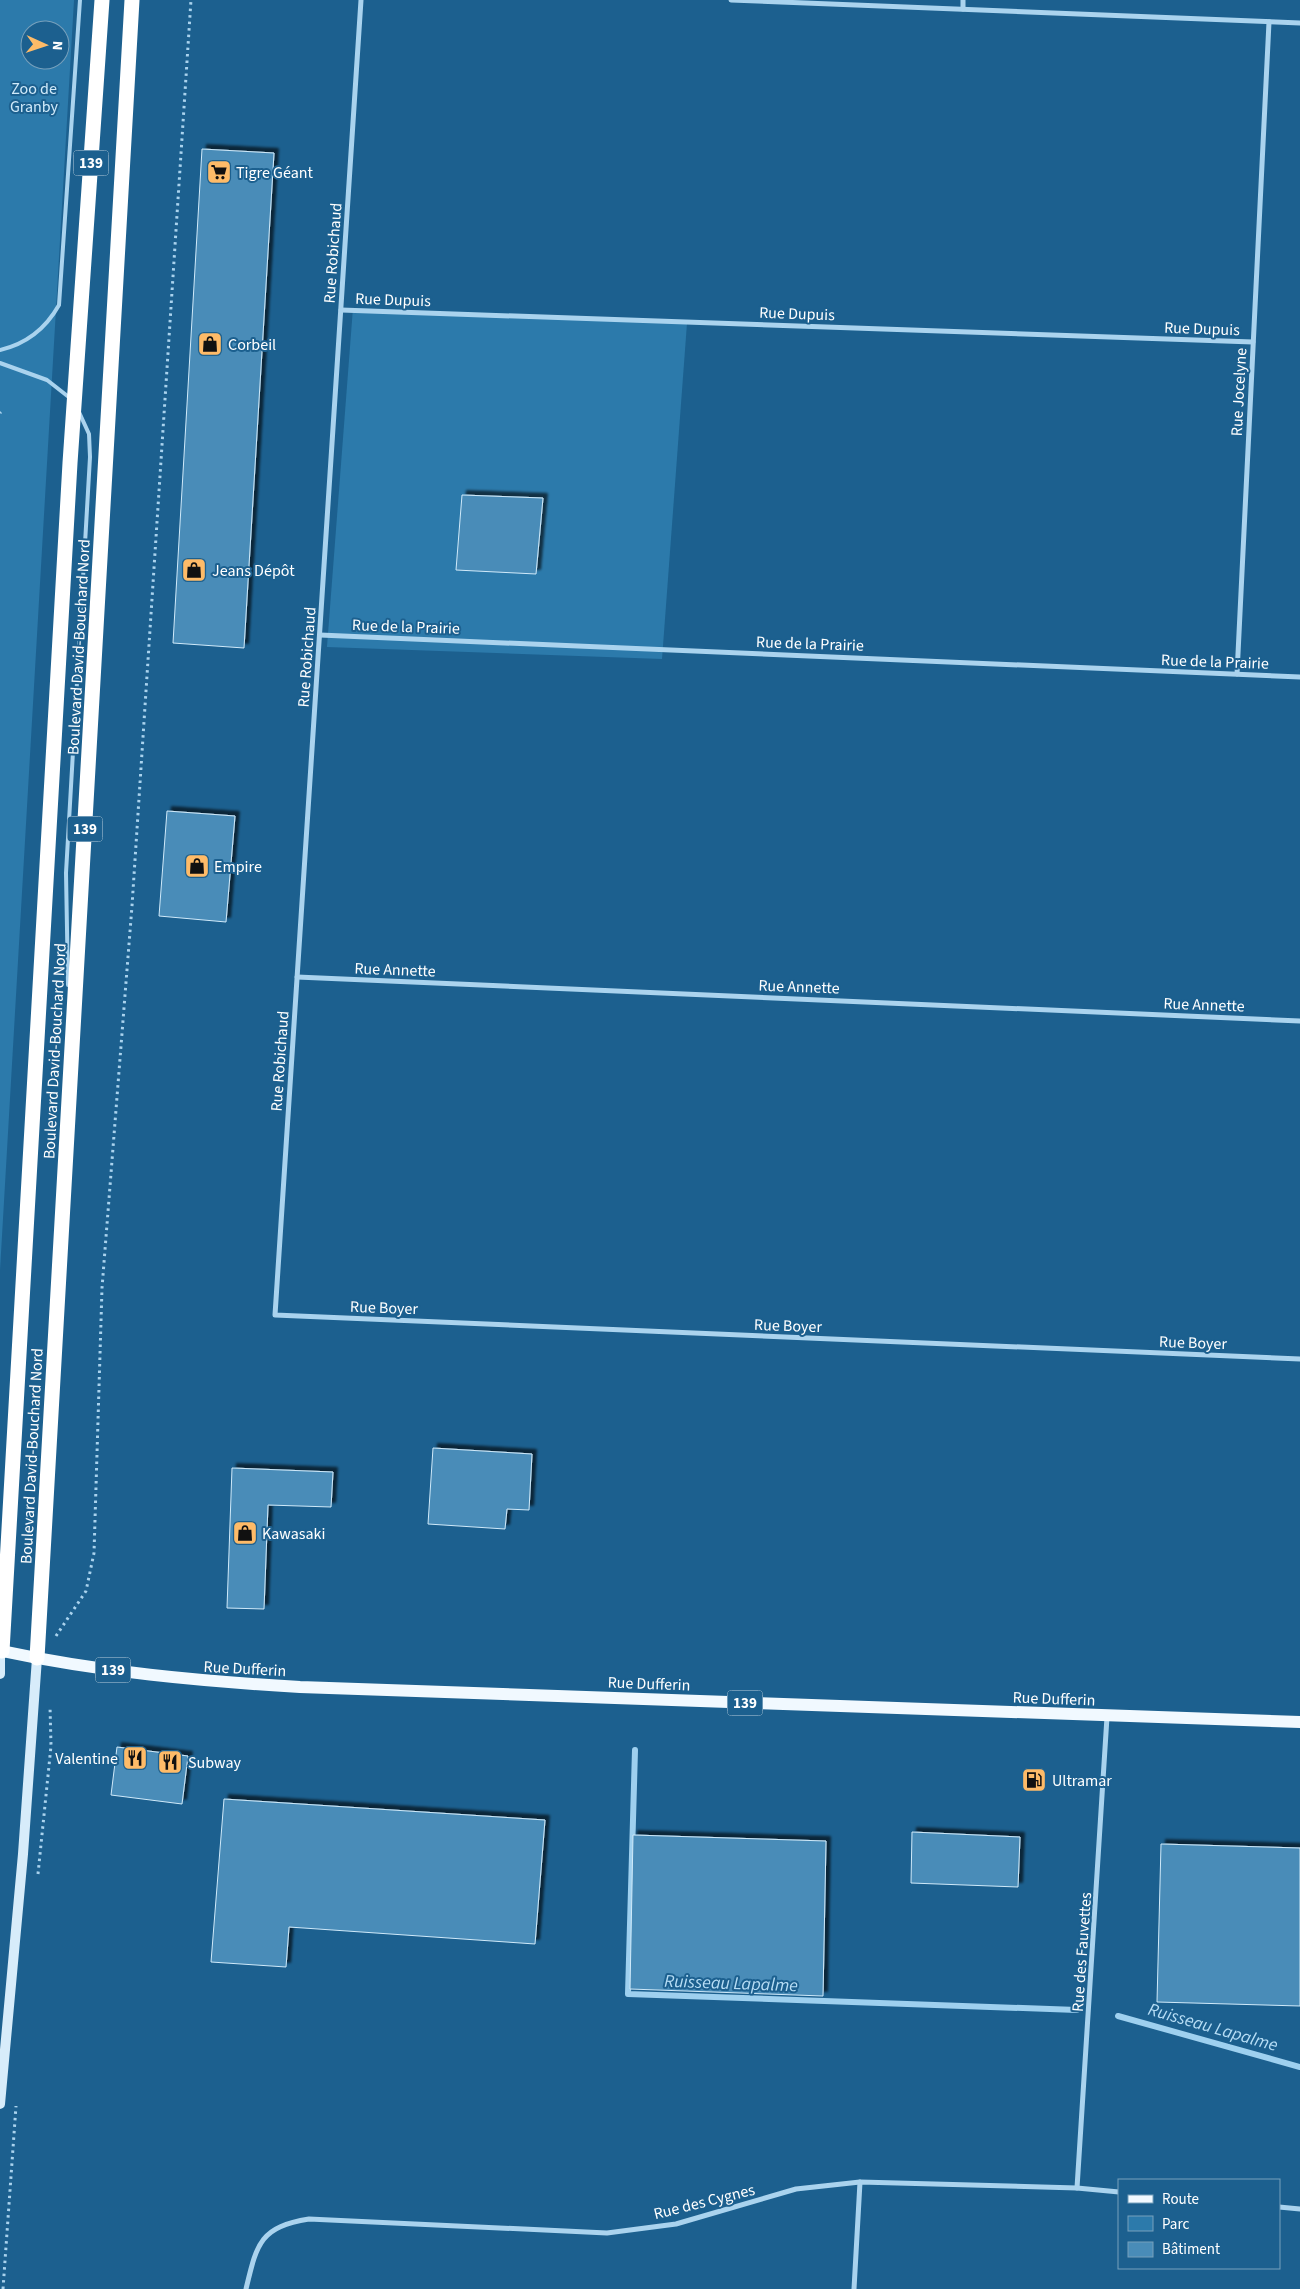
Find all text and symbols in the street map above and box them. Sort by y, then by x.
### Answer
north arrow [20,20,70,70]
text: N [47,40,67,51]
park label: Zoo de Granby [10,78,59,118]
road number: 139 [74,150,108,176]
supermarket icon: Tigre Géant [206,159,232,185]
place label: Tigre Géant [236,162,314,184]
street label: Rue Robichaud [319,202,347,304]
street label: Rue Dupuis [355,288,431,312]
street label: Rue Dupuis [759,302,835,326]
street label: Rue Dupuis [1164,317,1240,341]
shop icon: Corbeil [197,331,223,357]
place label: Corbeil [228,334,276,356]
street label: Rue Jocelyne [1226,347,1252,437]
street label: Boulevard David-Bouchard Nord [62,538,96,756]
shop icon: Jeans Dépôt [181,557,207,583]
place label: Jeans Dépôt [212,560,295,582]
street label: Rue Robichaud [293,606,321,708]
street label: Rue de la Prairie [352,614,460,640]
street label: Rue de la Prairie [756,631,864,657]
street label: Rue de la Prairie [1161,649,1269,675]
road number: 139 [68,816,102,842]
shop icon: Empire [184,853,210,879]
place label: Empire [214,856,262,878]
street label: Boulevard David-Bouchard Nord [38,942,72,1160]
street label: Rue Annette [354,958,436,982]
street label: Rue Annette [758,975,840,999]
street label: Rue Annette [1163,993,1245,1017]
street label: Rue Robichaud [266,1010,294,1112]
street label: Rue Boyer [350,1296,419,1320]
street label: Rue Boyer [754,1314,823,1338]
street label: Rue Boyer [1159,1331,1228,1355]
street label: Boulevard David-Bouchard Nord [15,1347,49,1565]
shop icon: Kawasaki [232,1520,258,1546]
place label: Kawasaki [262,1523,325,1545]
street label: Rue Dufferin [203,1656,287,1682]
road number: 139 [96,1658,130,1682]
street label: Rue Dufferin [607,1672,691,1696]
street label: Rue Dufferin [1012,1687,1096,1711]
road number: 139 [728,1690,762,1716]
restaurant icon: Valentine [122,1745,148,1771]
place label: Valentine [55,1748,118,1770]
restaurant icon: Subway [157,1749,183,1775]
place label: Subway [188,1752,241,1774]
fuel station icon: Ultramar [1021,1767,1047,1793]
place label: Ultramar [1052,1770,1112,1792]
street label: Rue des Fauvettes [1067,1891,1097,2013]
water label: Ruisseau Lapalme [664,1969,799,1998]
water label: Ruisseau Lapalme [1145,1997,1281,2058]
street label: Rue des Cygnes [651,2179,757,2225]
legend [1118,2179,1280,2269]
text: Route [1162,2189,1199,2210]
text: Parc [1162,2214,1189,2235]
text: Bâtiment [1162,2239,1220,2260]

